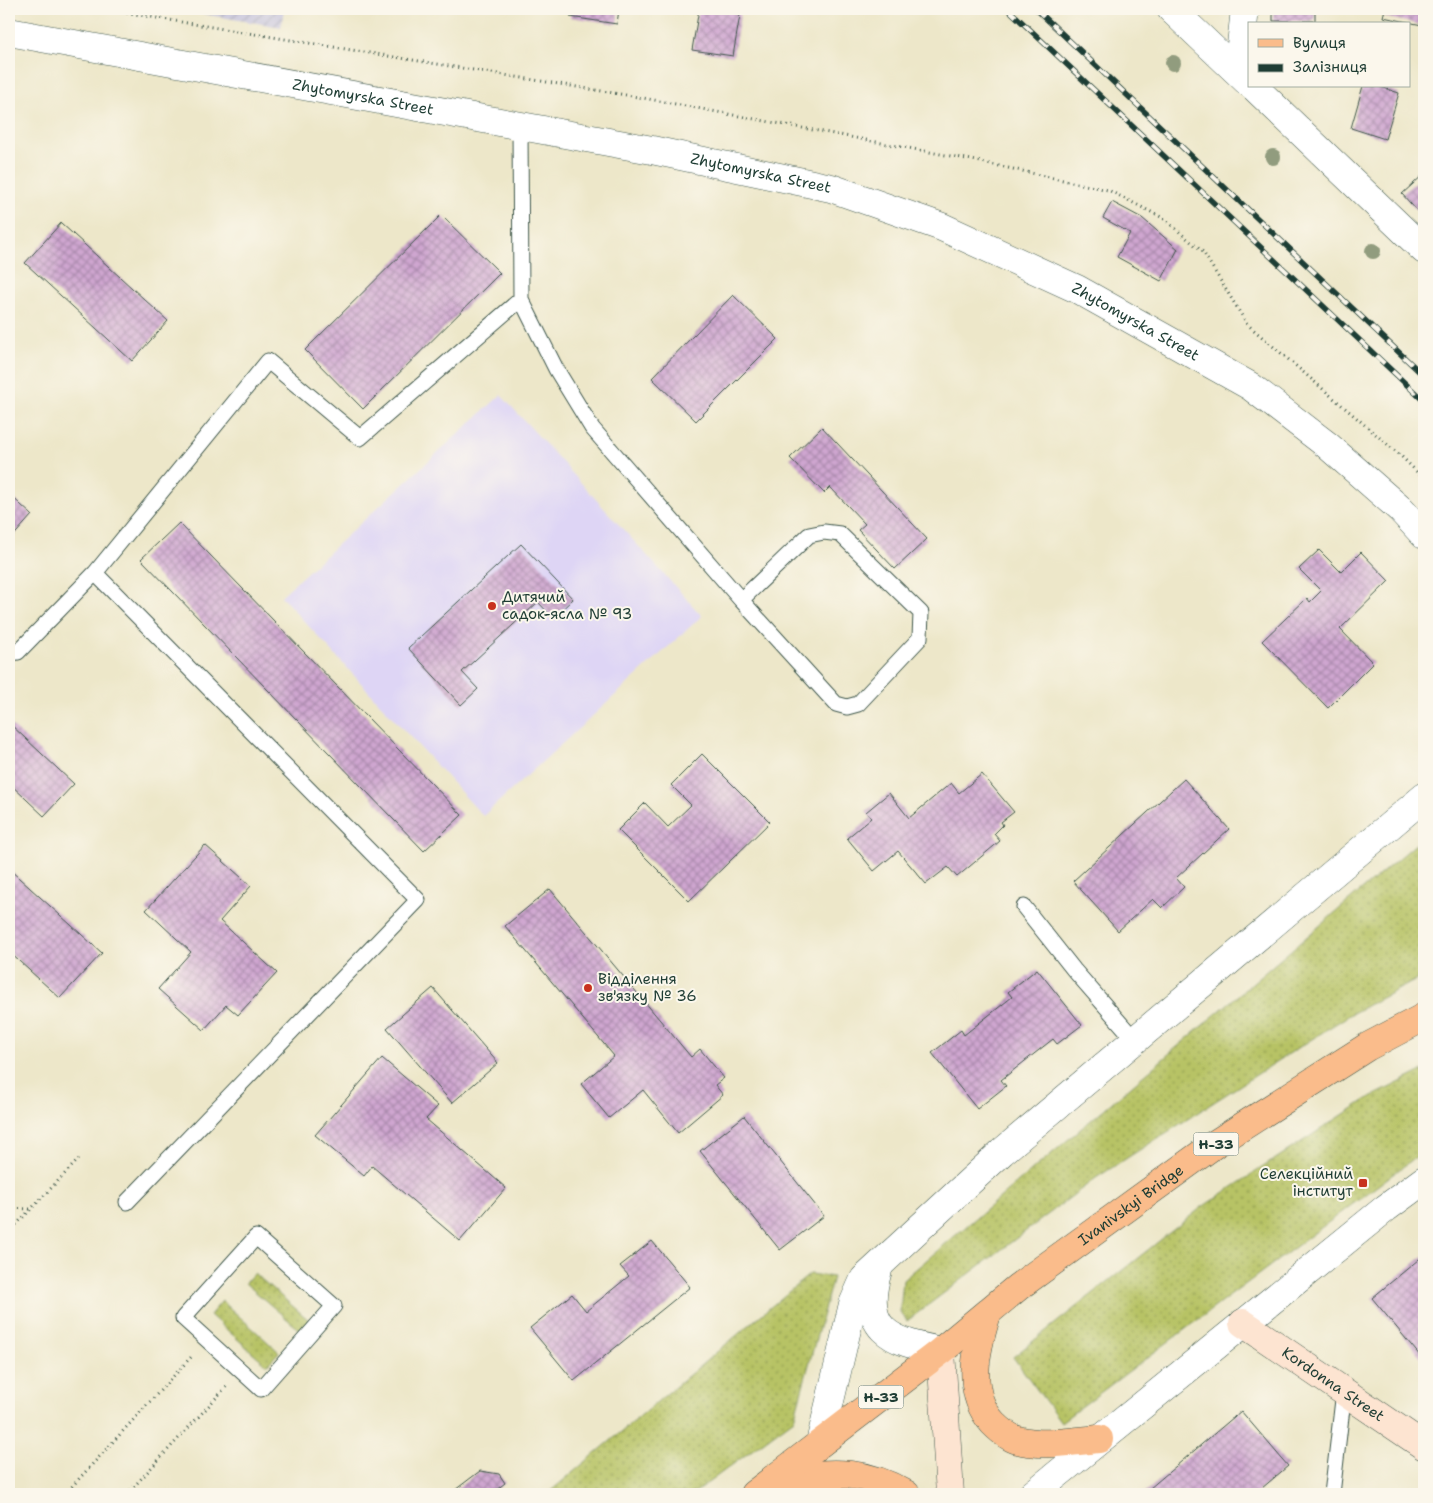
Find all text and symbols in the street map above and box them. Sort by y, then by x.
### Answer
legend [1248,22,1410,88]
text: Вулиця [1293,33,1346,53]
text: Залізниця [1293,57,1367,77]
street label: Zhytomyrska Street [291,74,435,120]
street label: Zhytomyrska Street [689,148,833,198]
street label: Zhytomyrska Street [1069,278,1203,366]
place label: Дитячий садок-ясла № 93 [502,587,632,624]
marker: Дитячий садок-ясла № 93 [486,600,498,612]
place label: Відділення зв'язку № 36 [598,969,697,1006]
marker: Відділення зв'язку № 36 [582,982,594,994]
road number: Н-33 [1194,1132,1238,1156]
street label: Ivanivskyi Bridge [1074,1160,1187,1250]
place label: Селекційний інститут [1260,1164,1353,1201]
marker: Селекційний інститут [1357,1177,1369,1189]
street label: Kordonna Street [1278,1342,1388,1426]
road number: Н-33 [858,1385,904,1408]

